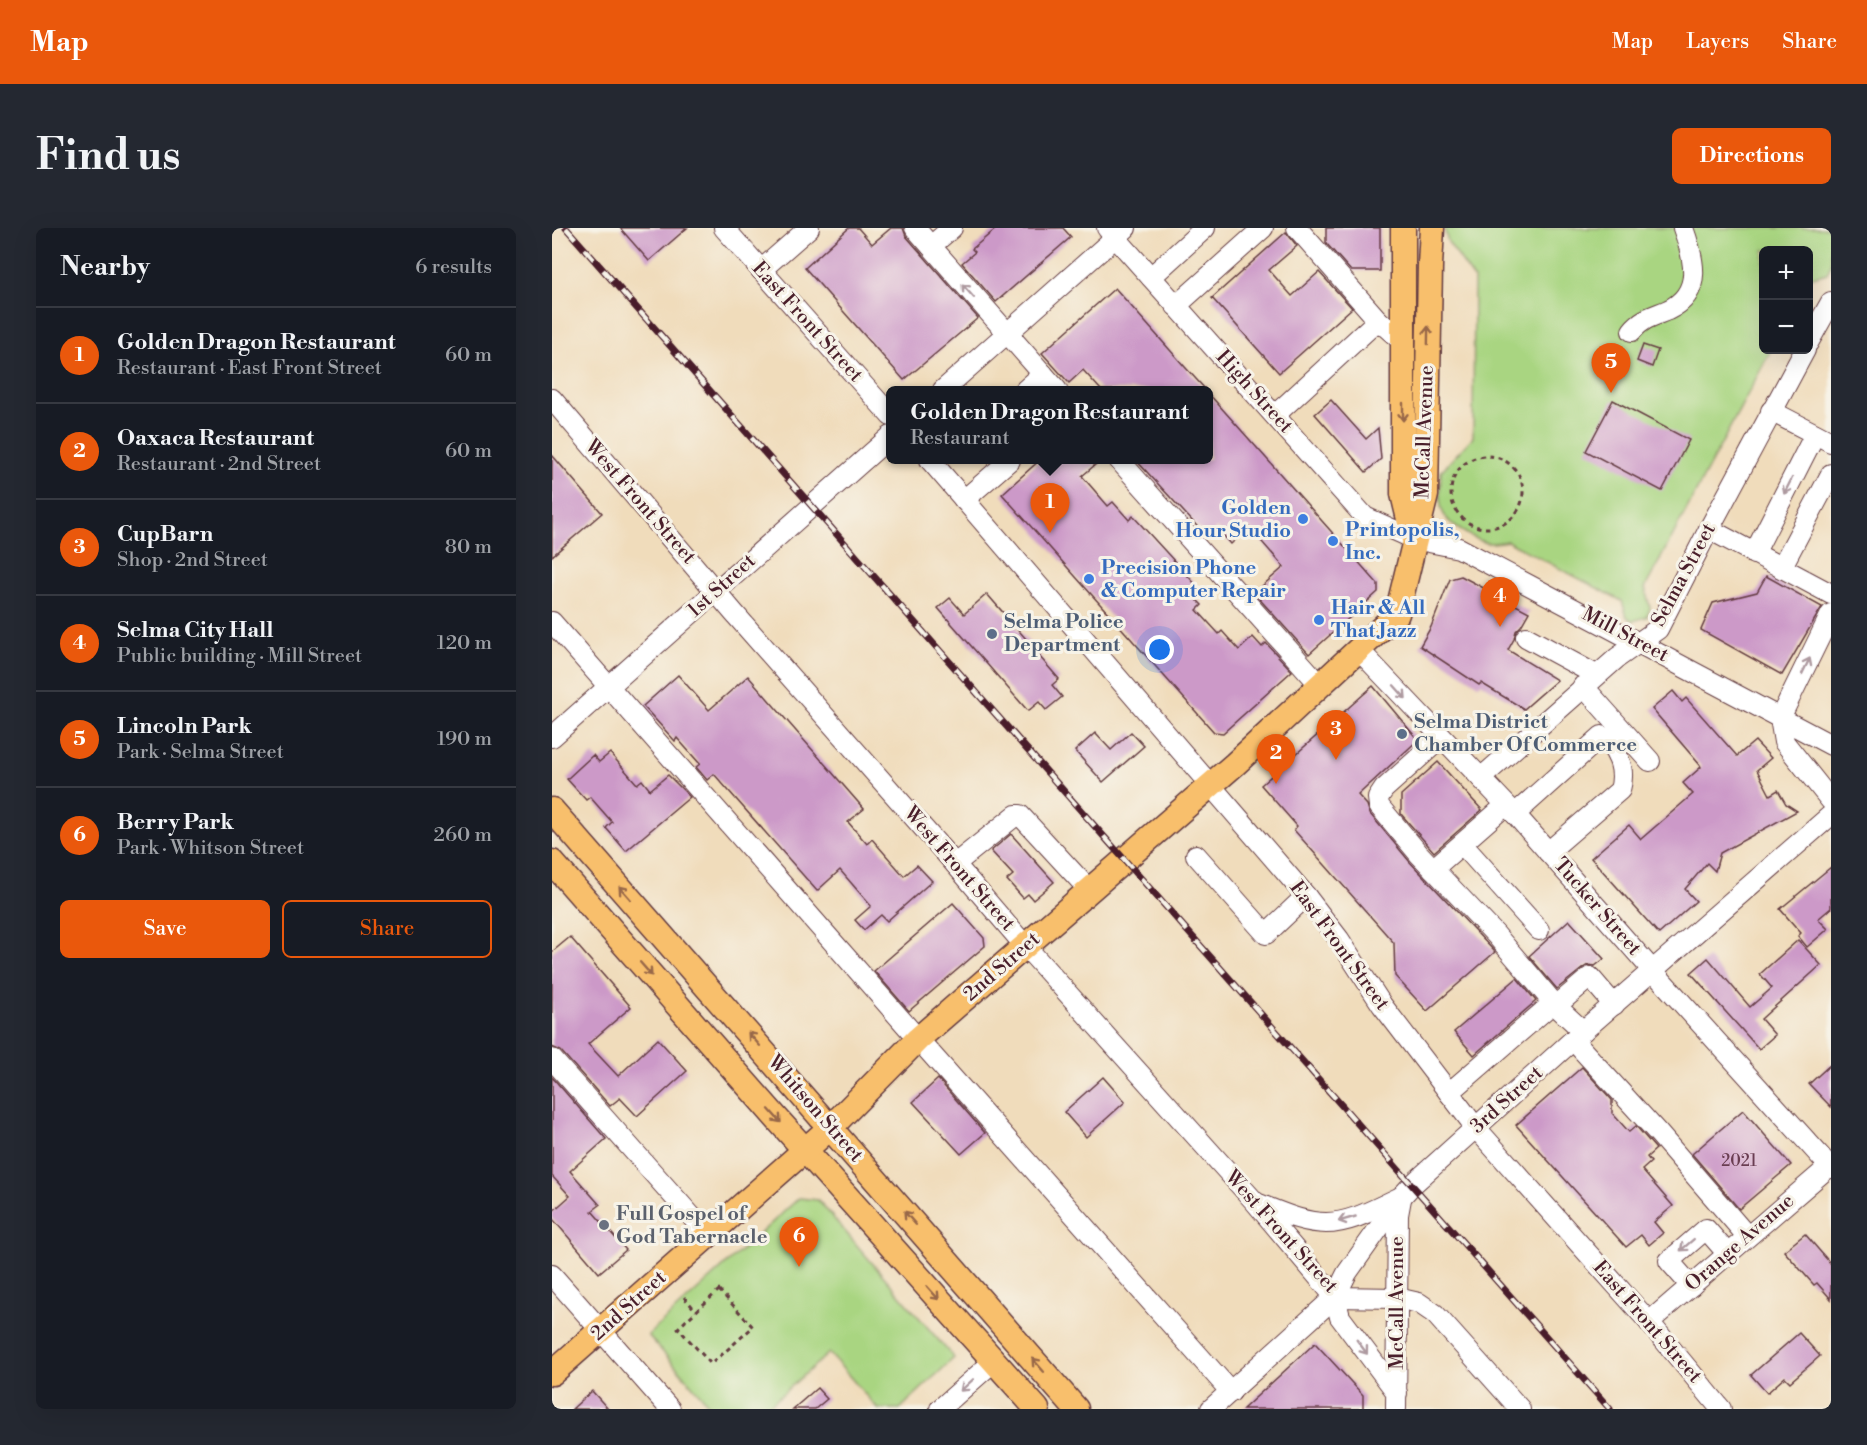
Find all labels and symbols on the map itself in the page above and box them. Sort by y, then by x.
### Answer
street label: East Front Street [746,256,868,388]
one-way arrow [961,283,975,298]
one-way arrow [1423,325,1434,345]
pin: 5 [1592,344,1630,393]
street label: High Street [1210,345,1298,439]
street label: McCall Avenue [1410,365,1440,499]
one-way arrow [1397,402,1409,422]
street label: West Front Street [578,434,701,569]
one-way arrow [1782,477,1794,495]
pin: 1 [1030,484,1070,533]
place label: Golden Hour Studio [1175,496,1292,544]
marker: Golden Hour Studio [1296,512,1310,526]
place label: Printopolis, Inc. [1345,518,1460,566]
street label: Selma Street [1646,519,1722,631]
marker: Printopolis, Inc. [1326,534,1340,548]
street label: 1st Street [683,549,761,623]
place label: Precision Phone & Computer Repair [1101,556,1286,604]
marker: Precision Phone & Computer Repair [1082,572,1096,586]
pin: 4 [1480,578,1520,627]
place label: Hair & All That Jazz [1331,596,1426,644]
street label: Mill Street [1577,602,1673,668]
place label: Selma Police Department [1004,610,1124,658]
marker: Hair & All That Jazz [1312,613,1326,627]
marker: Selma Police Department [985,627,999,641]
your location [1145,635,1174,664]
one-way arrow [1800,657,1812,675]
one-way arrow [1393,684,1407,699]
pin: 3 [1316,710,1356,760]
place label: Selma District Chamber Of Commerce [1414,710,1637,758]
marker: Selma District Chamber Of Commerce [1395,727,1409,741]
pin: 2 [1256,734,1296,784]
street label: West Front Street [897,801,1020,936]
street label: Tucker Street [1548,853,1646,961]
street label: East Front Street [1284,876,1394,1016]
one-way arrow [618,886,632,901]
street label: 2nd Street [959,927,1045,1007]
one-way arrow [639,962,653,977]
one-way arrow [747,1032,761,1047]
street label: Whitson Street [761,1050,868,1168]
street label: 3rd Street [1465,1061,1549,1139]
one-way arrow [768,1108,782,1123]
house number: 2021 [1721,1151,1757,1171]
street label: West Front Street [1218,1165,1343,1299]
street label: Orange Avenue [1680,1189,1800,1297]
place label: Full Gospel of God Tabernacle [616,1202,768,1250]
one-way arrow [903,1211,917,1226]
one-way arrow [1338,1214,1357,1225]
marker: Full Gospel of God Tabernacle [597,1218,611,1232]
pin: 6 [780,1218,818,1267]
street label: McCall Avenue [1385,1236,1410,1370]
one-way arrow [1680,1238,1695,1252]
street label: East Front Street [1587,1256,1707,1388]
street label: 2nd Street [586,1266,672,1346]
one-way arrow [926,1285,940,1300]
one-way arrow [1356,1338,1368,1354]
one-way arrow [1031,1358,1045,1373]
one-way arrow [960,1378,975,1392]

